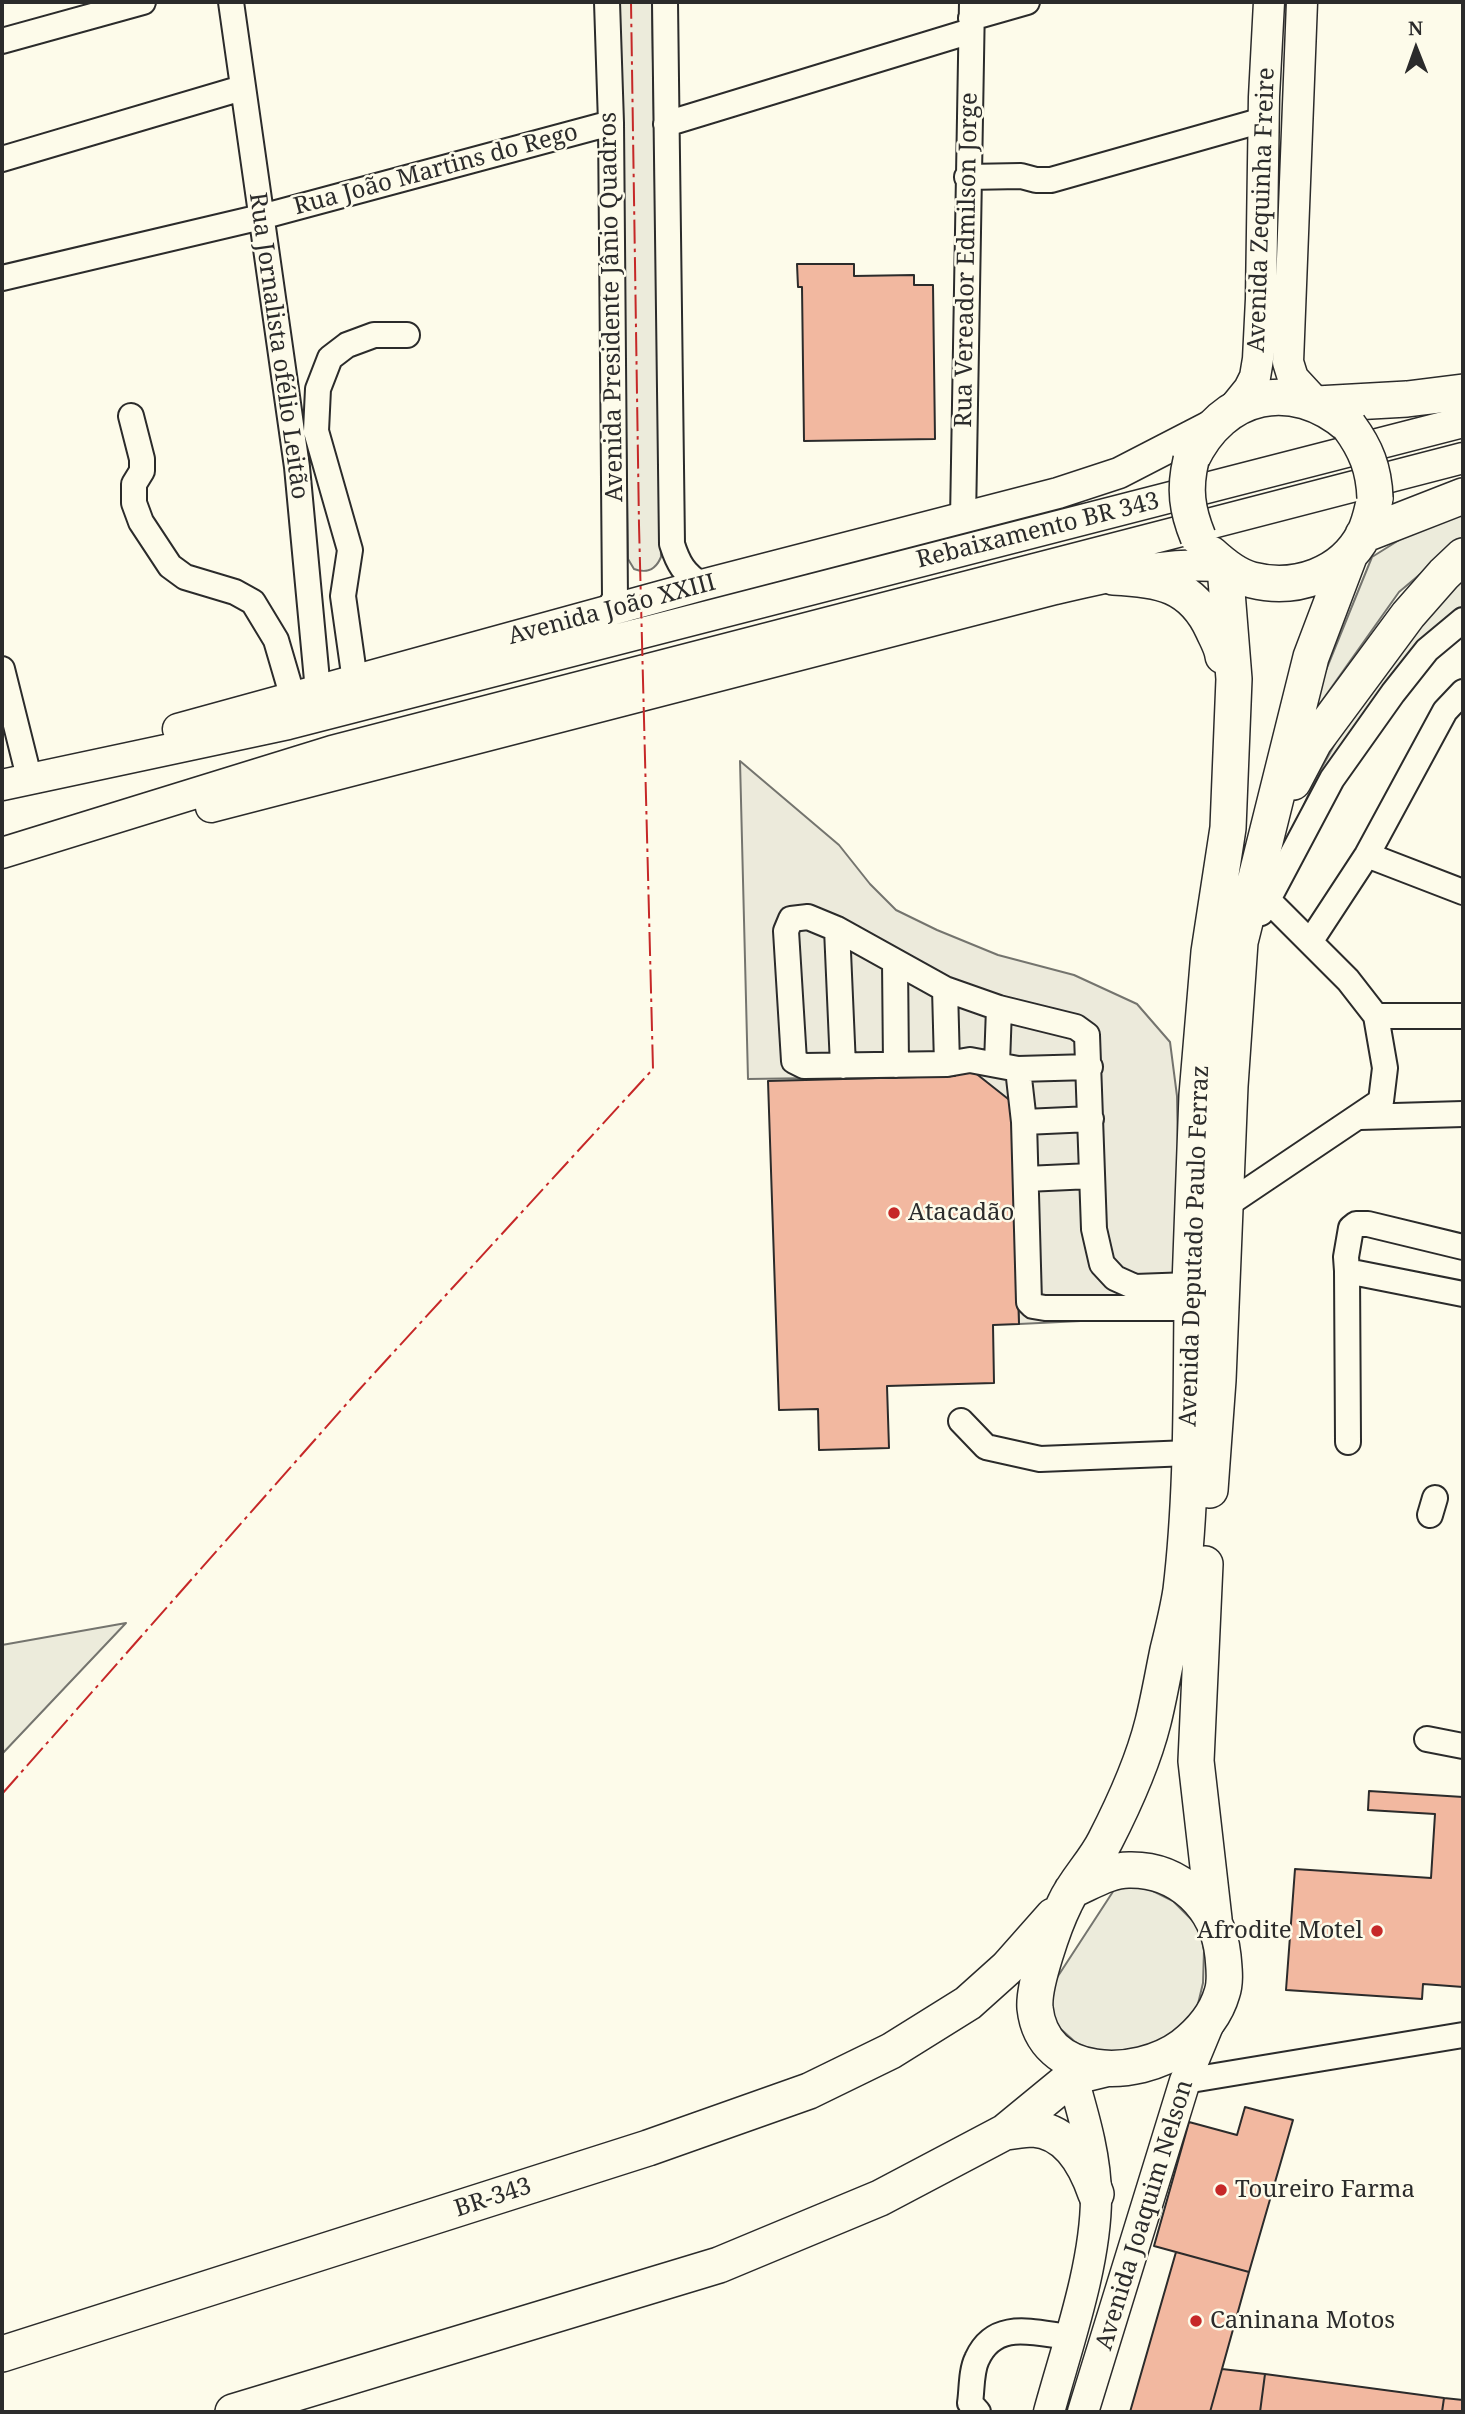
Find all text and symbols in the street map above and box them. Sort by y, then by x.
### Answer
north arrow [1381,14,1451,84]
text: N [1408,15,1423,41]
street label: Avenida Zequinha Freire [1243,67,1281,353]
street label: Rua Vereador Edmilson Jorge [950,92,984,428]
street label: Avenida Presidente Jânio Quadros [594,112,630,502]
street label: Rua João Martins do Rego [291,118,581,222]
street label: Rua Jornalista ofélio Leitão [242,191,314,501]
street label: Rebaixamento BR 343 [914,487,1162,575]
street label: Avenida João XXIII [505,568,719,652]
street label: Avenida Deputado Paulo Ferraz [1174,1065,1216,1427]
place label: Atacadão [908,1199,1014,1227]
marker: Atacadão [886,1205,902,1221]
place label: Afrodite Motel [1197,1917,1363,1945]
marker: Afrodite Motel [1369,1923,1385,1939]
street label: Avenida Joaquim Nelson [1090,2076,1200,2354]
street label: BR-343 [451,2172,535,2224]
place label: Toureiro Farma [1235,2176,1415,2204]
marker: Toureiro Farma [1213,2182,1229,2198]
place label: Caninana Motos [1210,2307,1395,2335]
marker: Caninana Motos [1188,2313,1204,2329]

